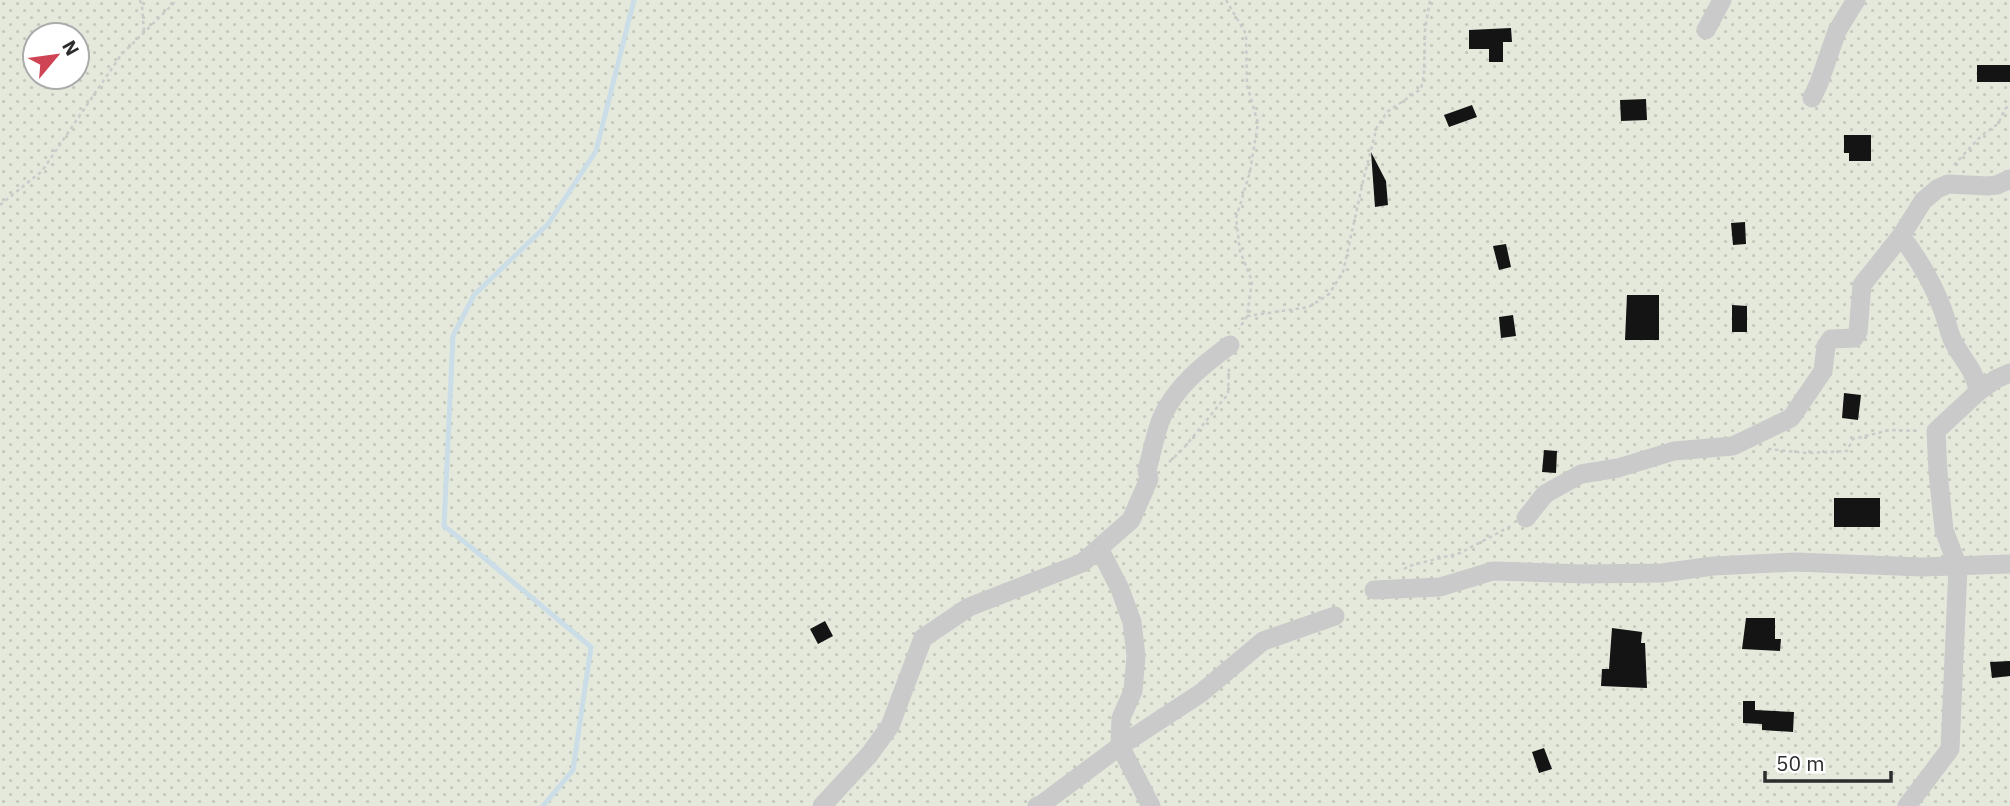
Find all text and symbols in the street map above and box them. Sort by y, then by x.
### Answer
north arrow [21,21,91,91]
text: N [57,36,85,60]
scale bar [1765,740,1891,784]
text: 50 m [1776,749,1825,777]

